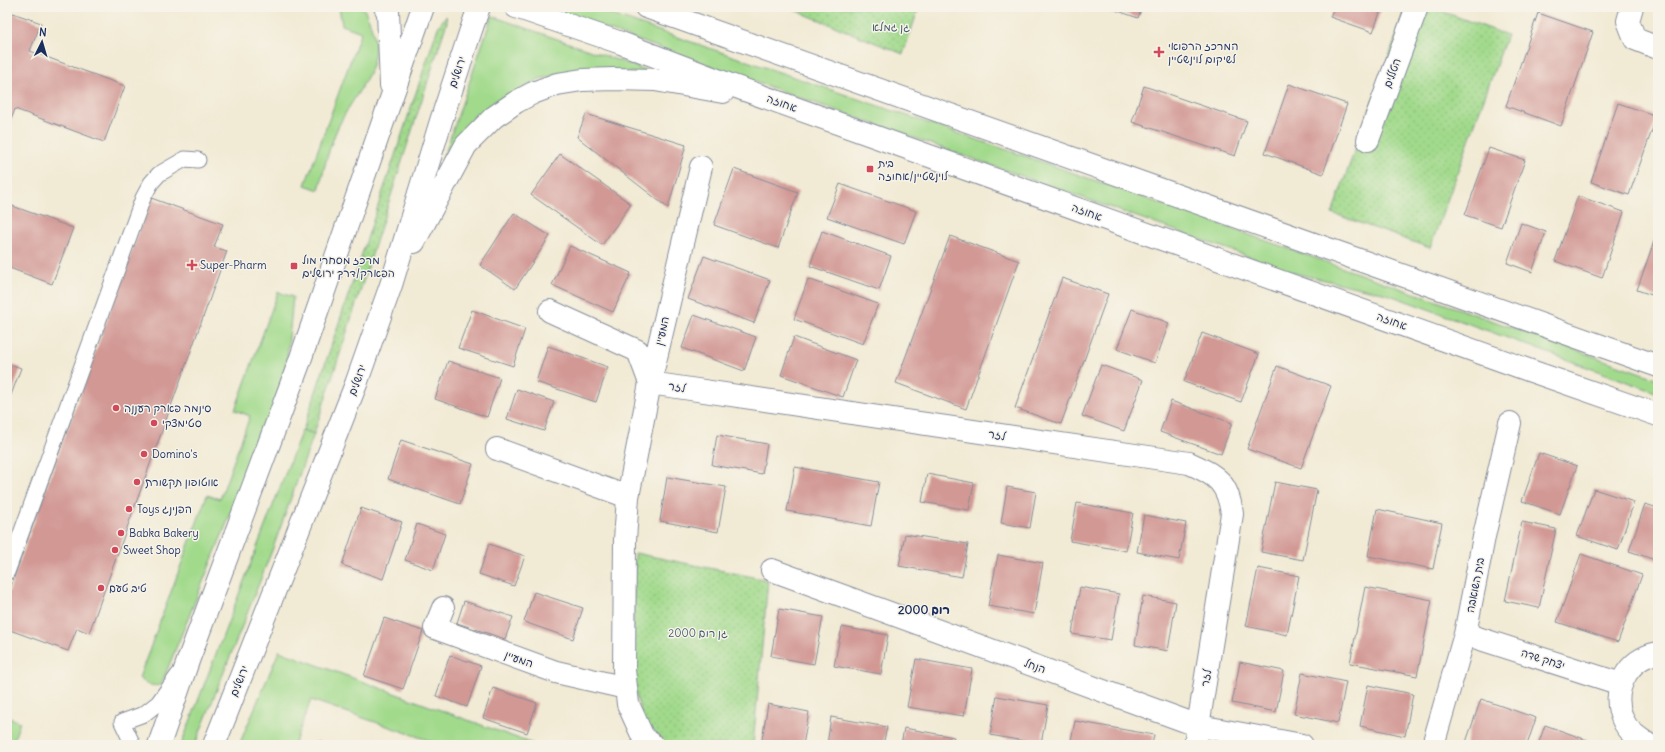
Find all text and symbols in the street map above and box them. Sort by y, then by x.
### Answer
park label: גן גמלא [872,20,910,34]
north arrow [22,22,62,62]
text: N [38,25,47,39]
place label: המרכז הרפואי לשיקום לוינשטיין [1168,39,1238,66]
marker: המרכז הרפואי לשיקום לוינשטיין [1153,46,1165,58]
street label: ירושלים [445,54,469,90]
street label: הטללים [1380,56,1404,90]
street label: אחוזה [765,91,799,115]
place label: בית לוינשטיין/אחוזה [877,156,948,183]
marker: בית לוינשטיין/אחוזה [865,164,875,174]
street label: אחוזה [1070,200,1104,224]
place label: מרכז מסחרי מול הפארק/דרך ירושלים [302,253,395,280]
place label: Super-Pharm [200,258,267,272]
marker: Super-Pharm [187,260,197,270]
marker: מרכז מסחרי מול הפארק/דרך ירושלים [289,261,299,271]
street label: אחוזה [1375,309,1409,333]
street label: המעיין [652,315,672,347]
street label: ירושלים [345,362,369,398]
street label: לזר [667,379,687,395]
place label: סינמה פארק רעננה [124,401,211,415]
marker: סינמה פארק רעננה [111,403,121,413]
place label: סטימצקי [162,416,202,430]
marker: סטימצקי [149,418,159,428]
street label: לזר [987,427,1007,443]
place label: Domino's [152,447,198,461]
marker: Domino's [139,449,149,459]
place label: אוטופון תקשורת [145,475,219,489]
marker: אוטופון תקשורת [132,477,142,487]
place label: Toys הפנינג [137,502,192,516]
marker: Toys הפנינג [124,504,134,514]
place label: Babka Bakery [129,526,199,540]
marker: Babka Bakery [116,528,126,538]
place label: Sweet Shop [123,543,181,557]
marker: Sweet Shop [110,545,120,555]
street label: בית השואבה [1463,556,1487,614]
place label: טיב טעם [109,581,147,595]
marker: טיב טעם [96,583,106,593]
district label: רום 2000 [898,602,950,617]
park label: גן רום 2000 [668,626,728,640]
street label: יצחק שדה [1519,645,1567,673]
street label: המעיין [503,647,535,671]
street label: הנחל [1022,656,1048,676]
street label: ירושלים [226,663,252,699]
street label: לזר [1198,668,1214,688]

